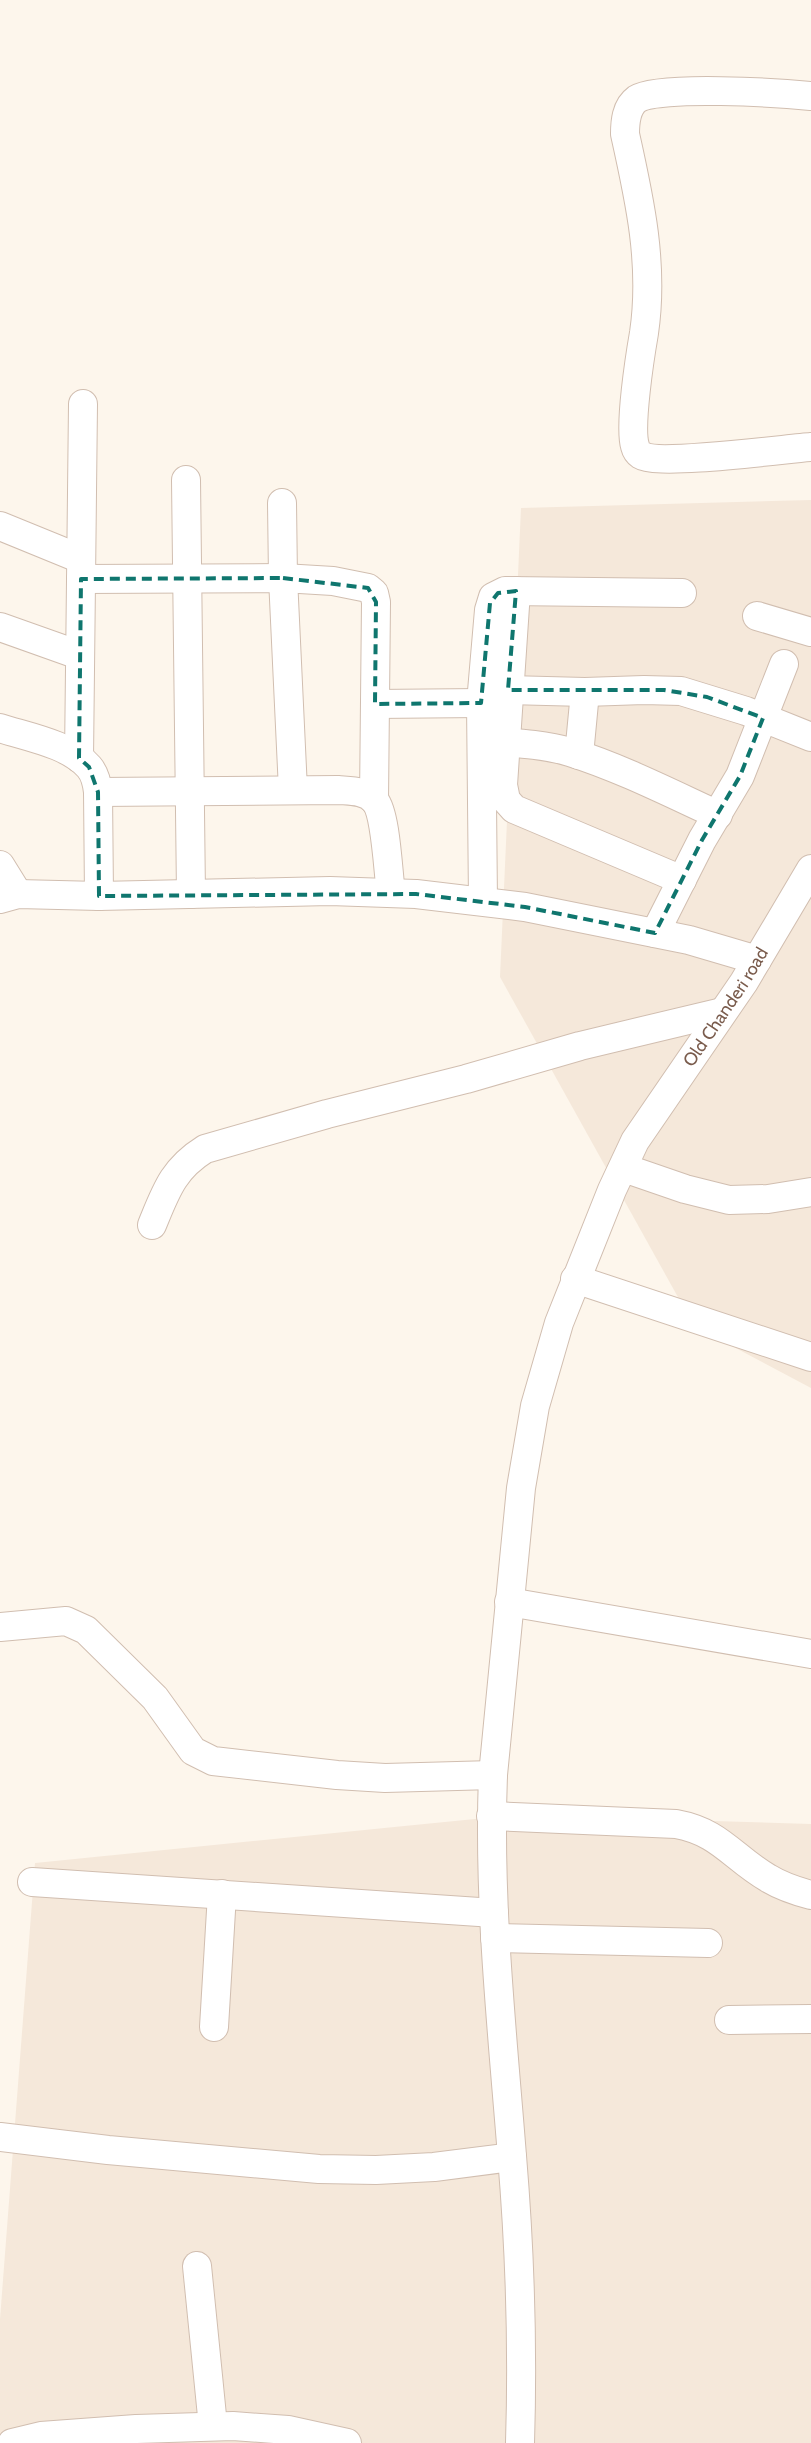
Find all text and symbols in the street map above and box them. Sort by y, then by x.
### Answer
street label: Old Chanderi road [678,944,773,1071]

